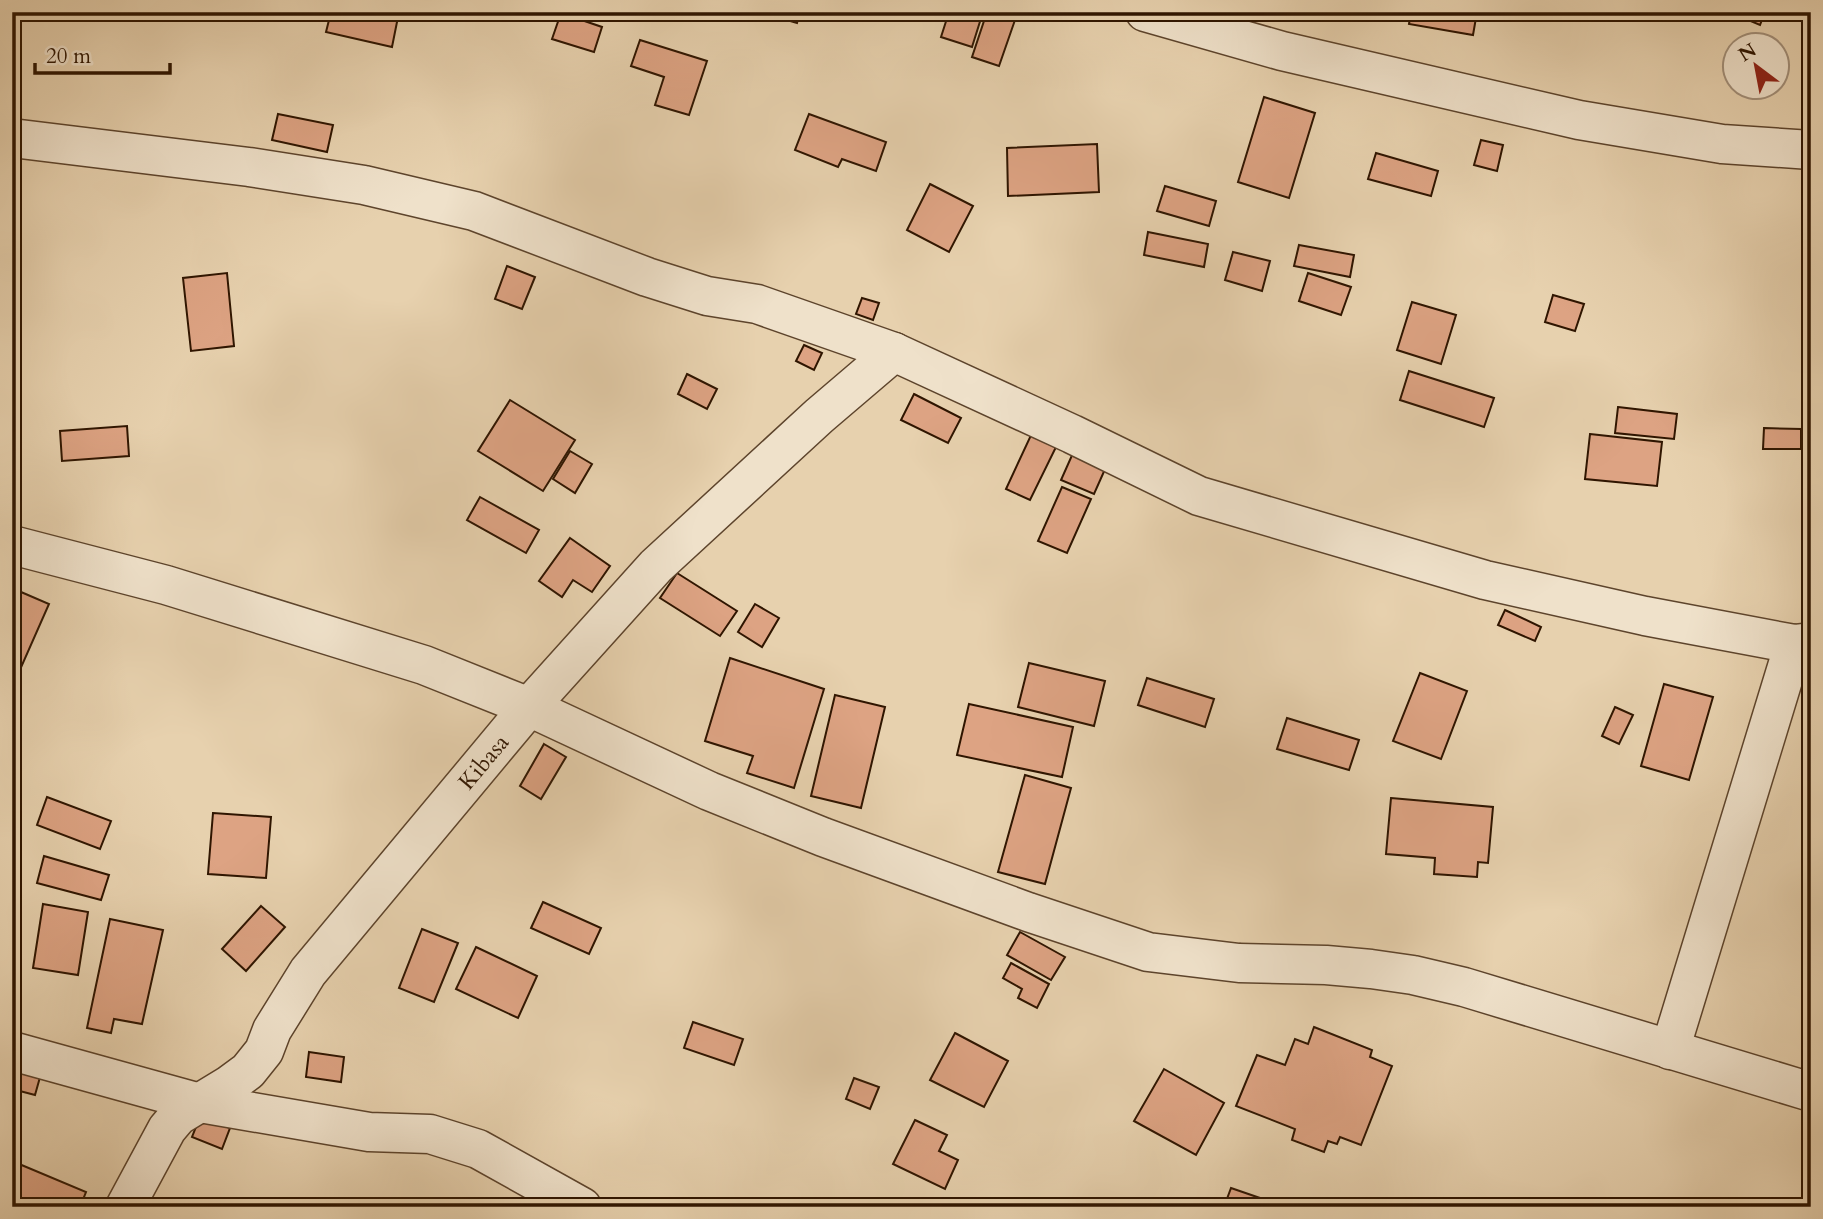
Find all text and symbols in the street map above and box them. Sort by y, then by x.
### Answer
scale bar [35,32,170,76]
north arrow [1722,32,1792,102]
text: N [1734,37,1762,68]
text: 20 m [46,42,91,71]
street label: Kibasa [451,728,516,796]

